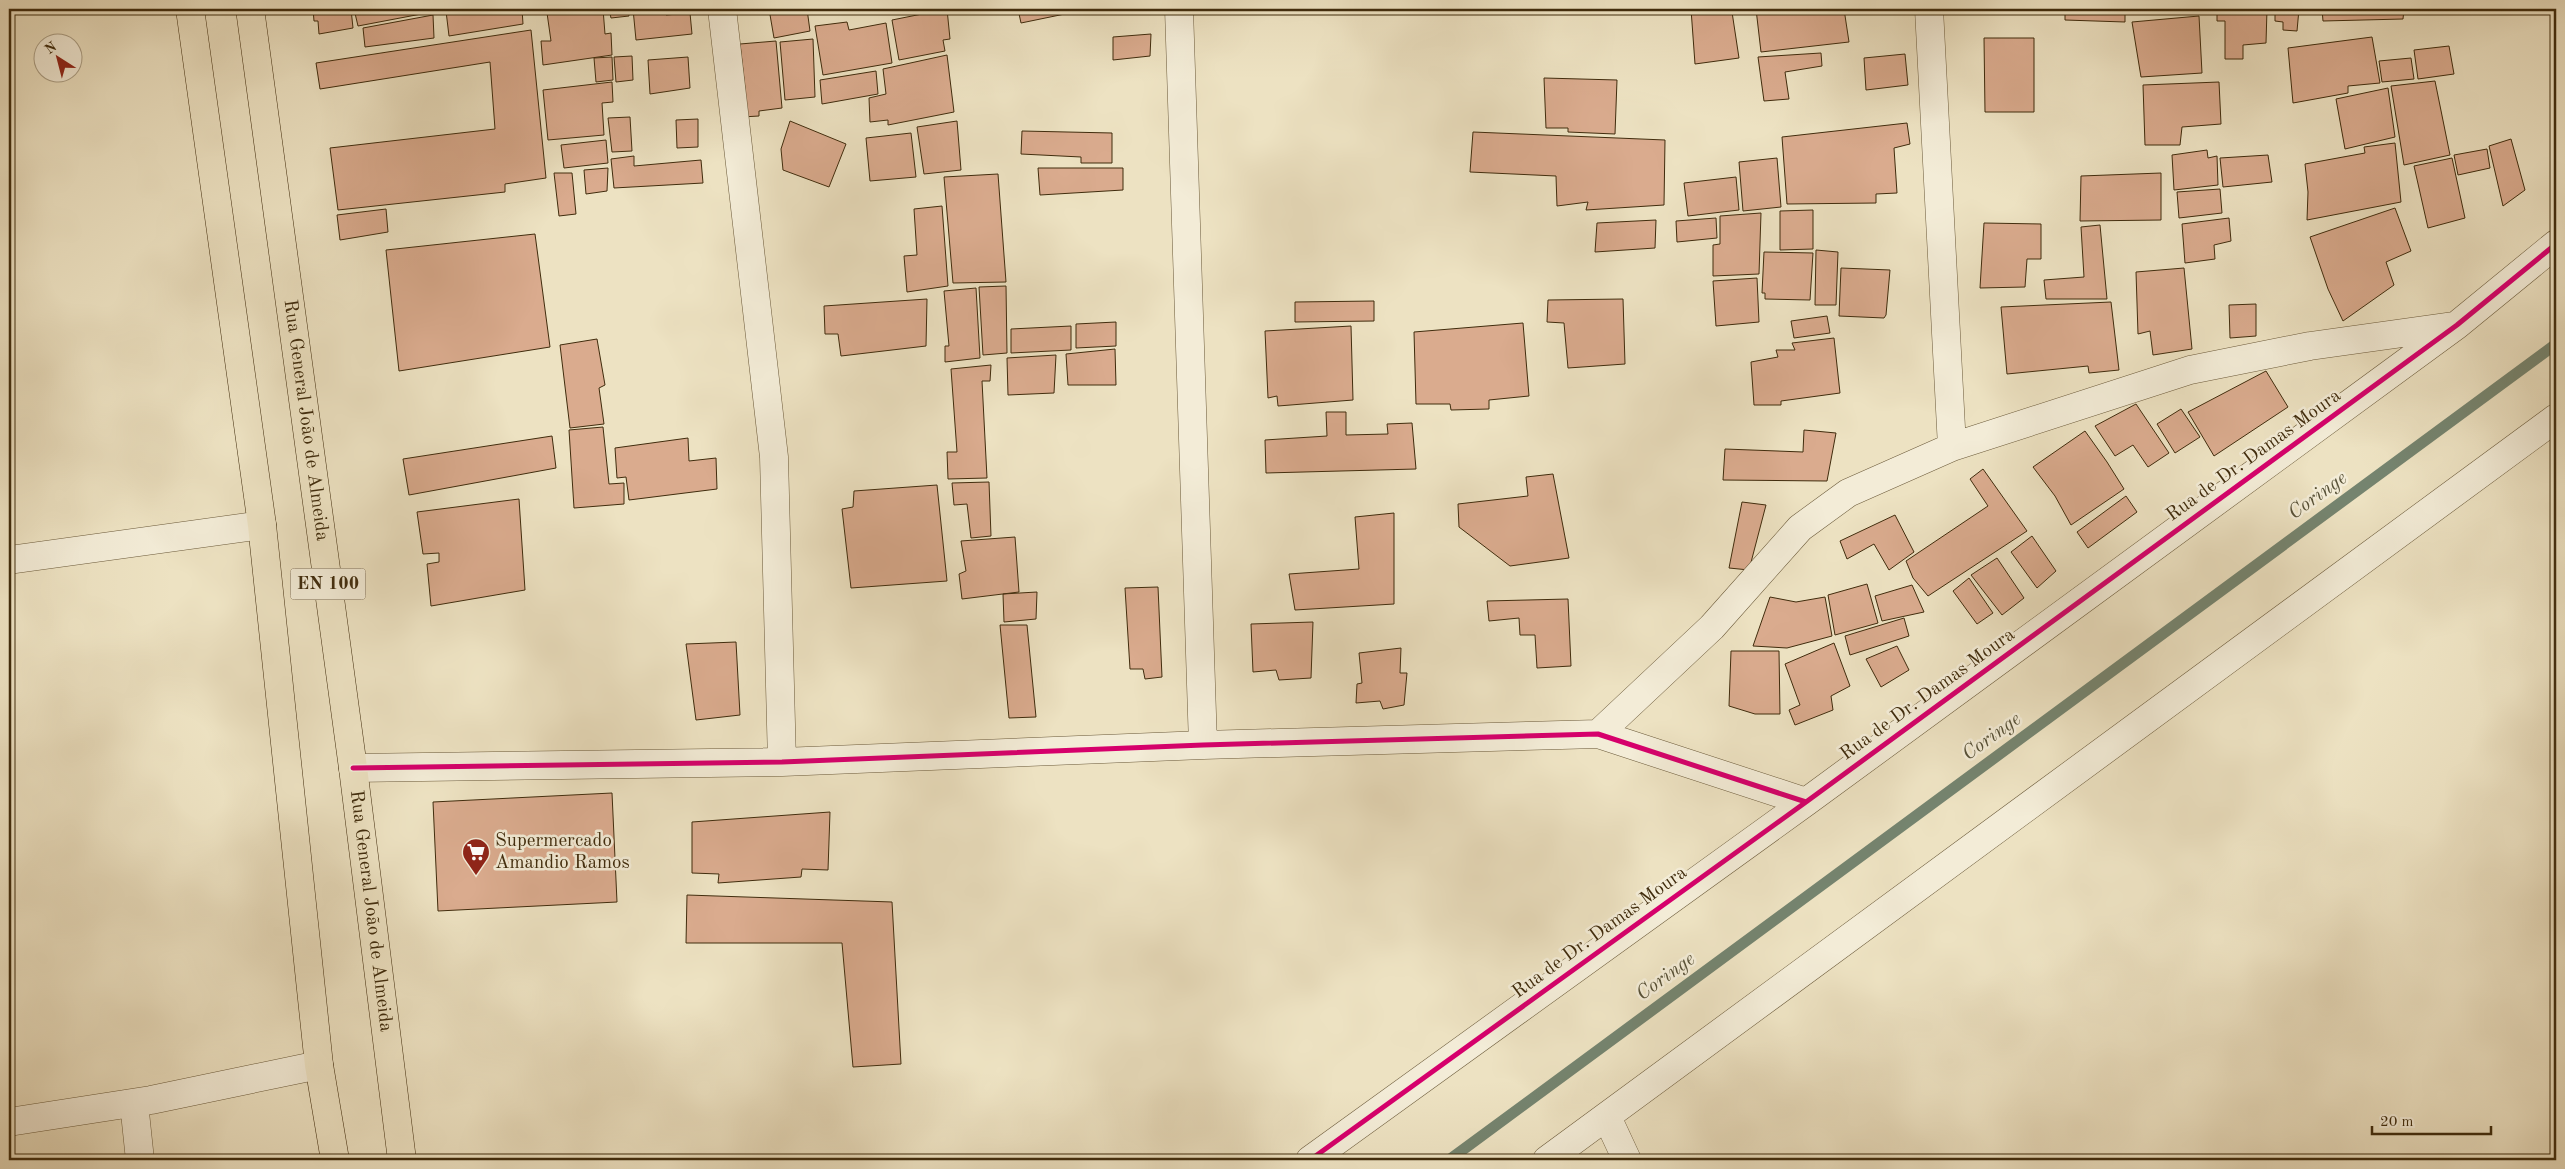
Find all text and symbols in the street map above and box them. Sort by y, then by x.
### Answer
north arrow [32,32,82,82]
text: N [43,39,60,57]
street label: Rua General João de Almeida [280,298,332,543]
street label: Rua de Dr. Damas Moura [2163,386,2345,526]
water label: Coringe [2285,468,2351,524]
road number: EN 100 [290,568,366,600]
street label: Rua de Dr. Damas Moura [1837,625,2019,765]
water label: Coringe [1959,709,2025,765]
street label: Rua General João de Almeida [346,789,395,1033]
place label: Supermercado Amandio Ramos [495,832,630,873]
supermarket icon: Supermercado Amandio Ramos [461,837,491,876]
street label: Rua de Dr. Damas Moura [1509,863,1691,1003]
water label: Coringe [1633,949,1699,1005]
scale bar [2372,1104,2491,1136]
text: 20 m [2380,1115,2414,1130]

